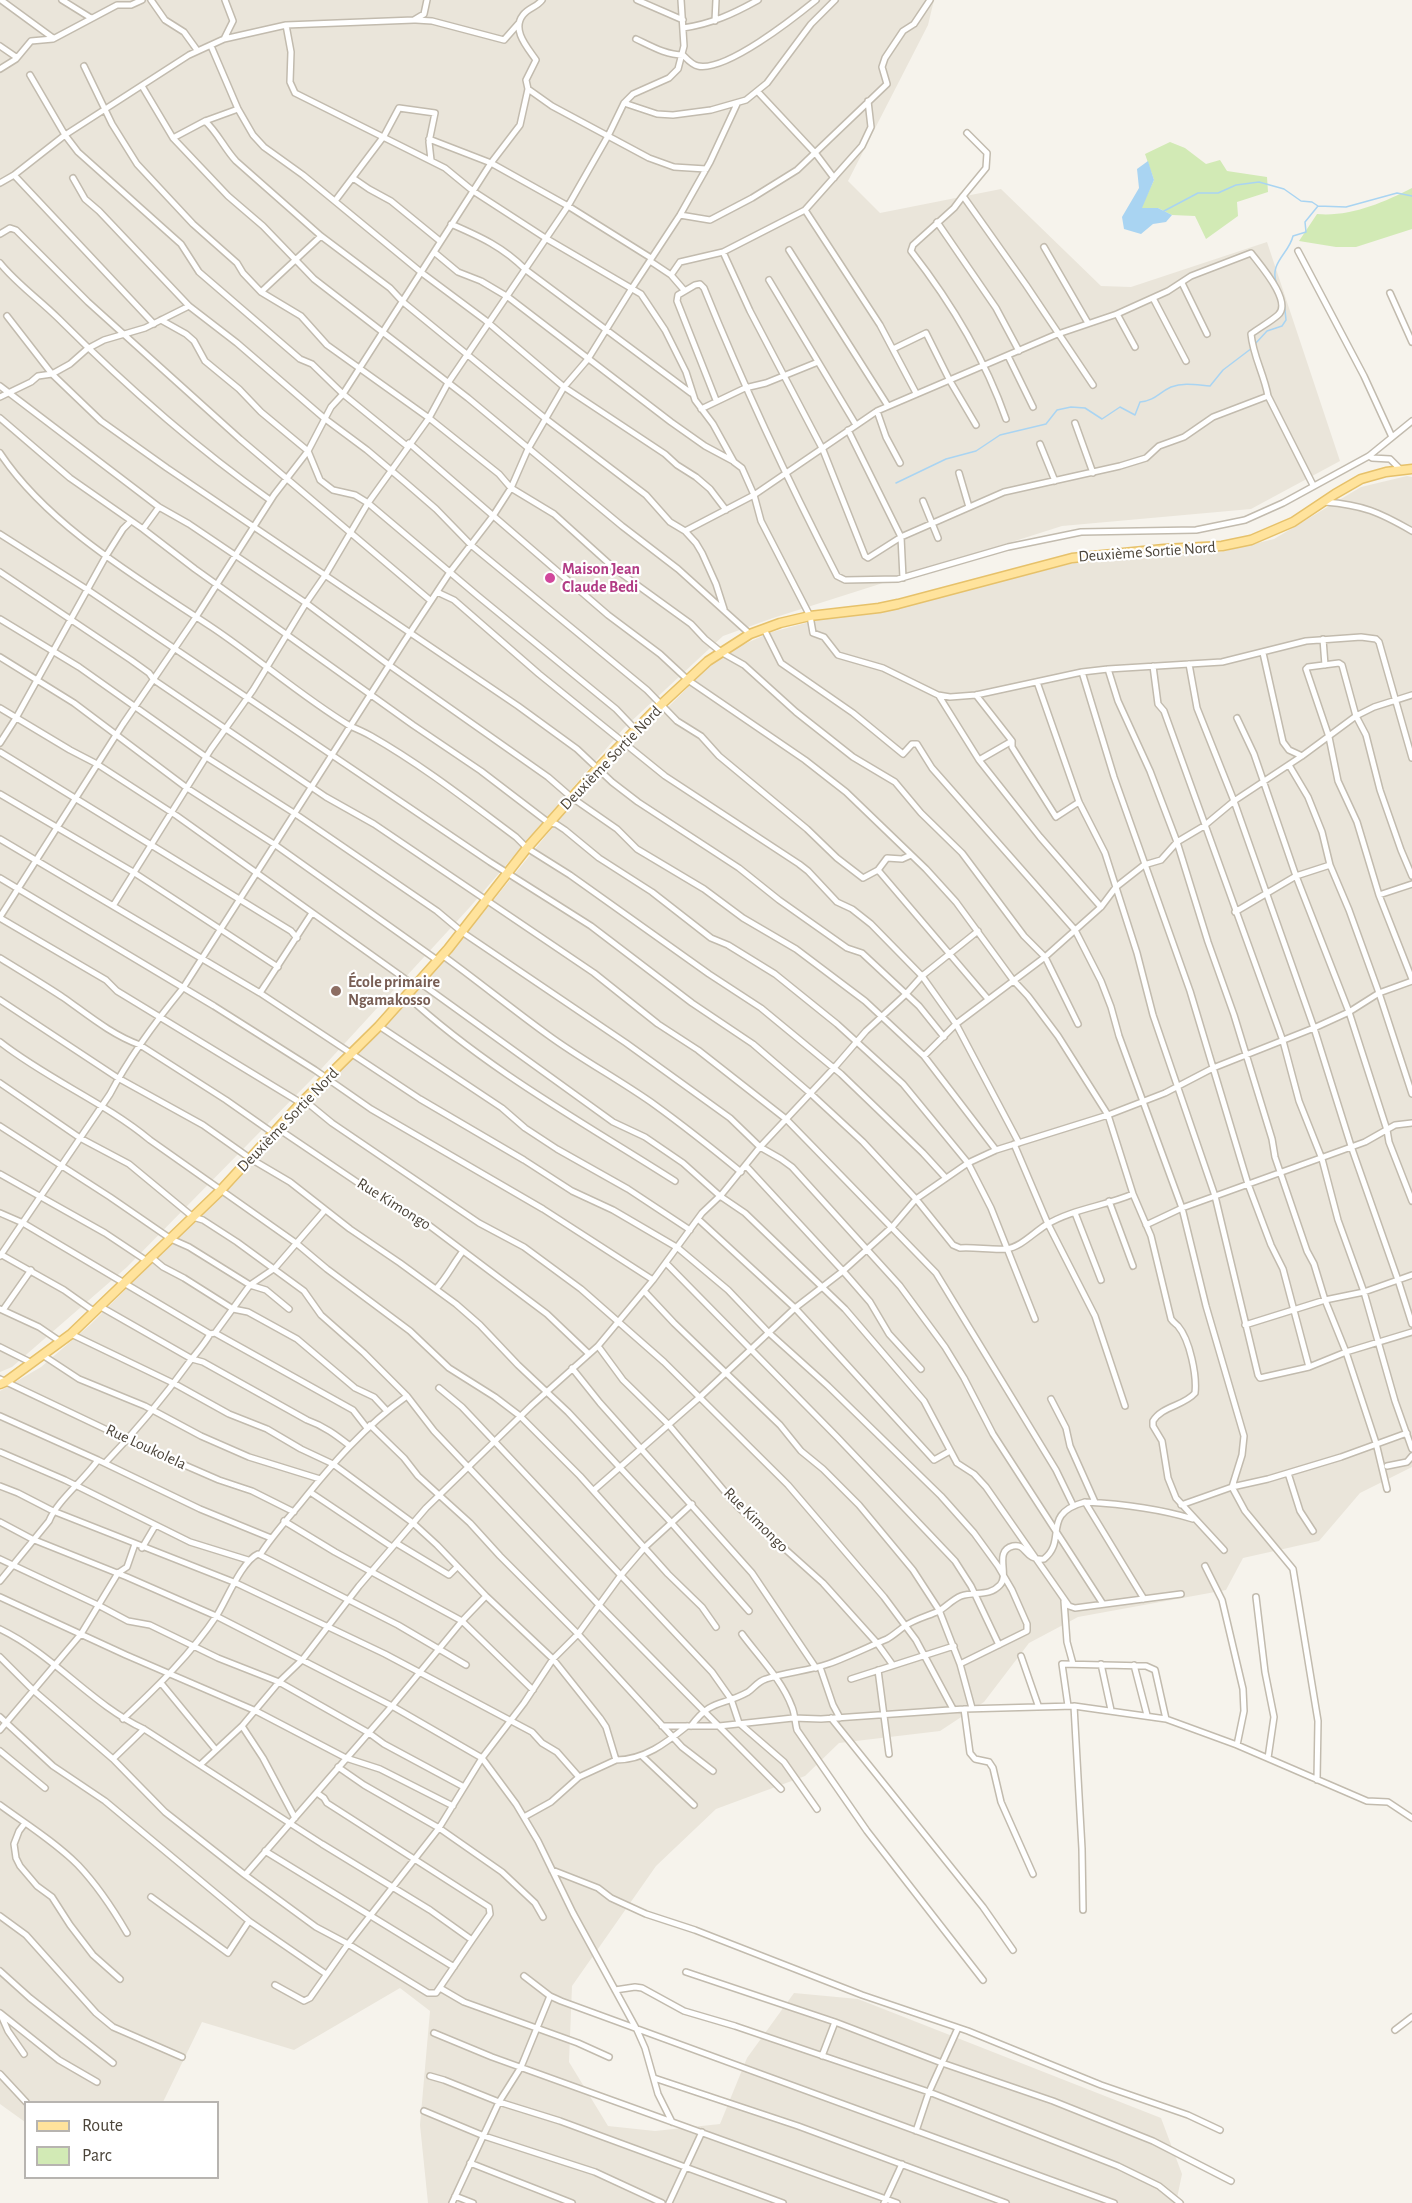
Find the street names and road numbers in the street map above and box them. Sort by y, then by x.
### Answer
street label: Deuxième Sortie Nord [1078,538,1216,566]
street label: Deuxième Sortie Nord [556,702,666,814]
street label: Deuxième Sortie Nord [233,1064,343,1176]
street label: Rue Kimongo [353,1174,435,1234]
street label: Rue Loukolela [103,1420,189,1474]
street label: Rue Kimongo [720,1484,792,1556]

